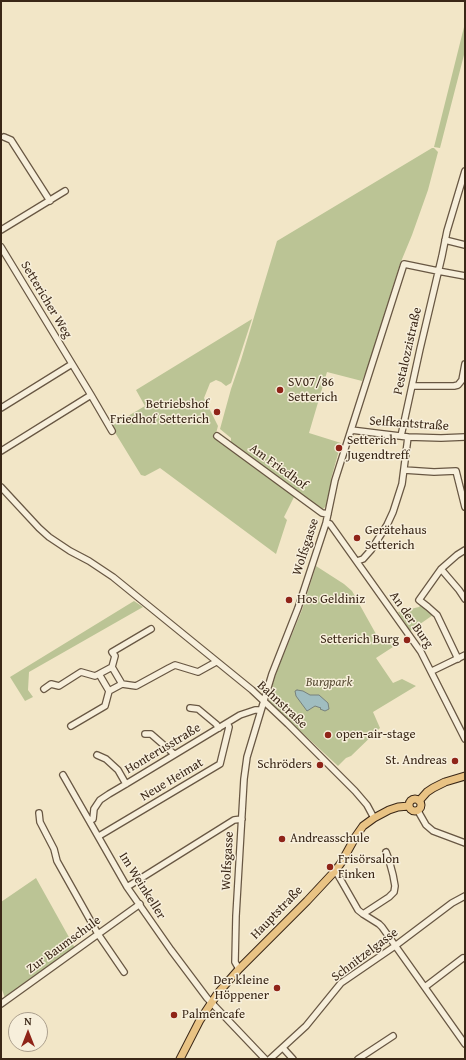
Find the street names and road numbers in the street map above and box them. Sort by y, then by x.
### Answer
street label: Settericher Weg [17,259,75,341]
street label: Pestalozzistraße [390,306,426,396]
street label: Selfkantstraße [369,413,449,435]
street label: Am Friedhof [246,441,310,493]
street label: Wolfsgasse [289,516,323,578]
street label: An der Burg [386,589,436,651]
street label: Bahnstraße [254,678,310,732]
street label: Honterusstraße [122,720,204,778]
street label: Neue Heimat [138,755,206,805]
street label: Wolfsgasse [219,831,237,891]
street label: Im Weinkeller [115,850,169,922]
street label: Hauptstraße [248,883,306,943]
street label: Zur Baumschule [24,913,104,977]
street label: Schnitzelgasse [329,925,401,985]

